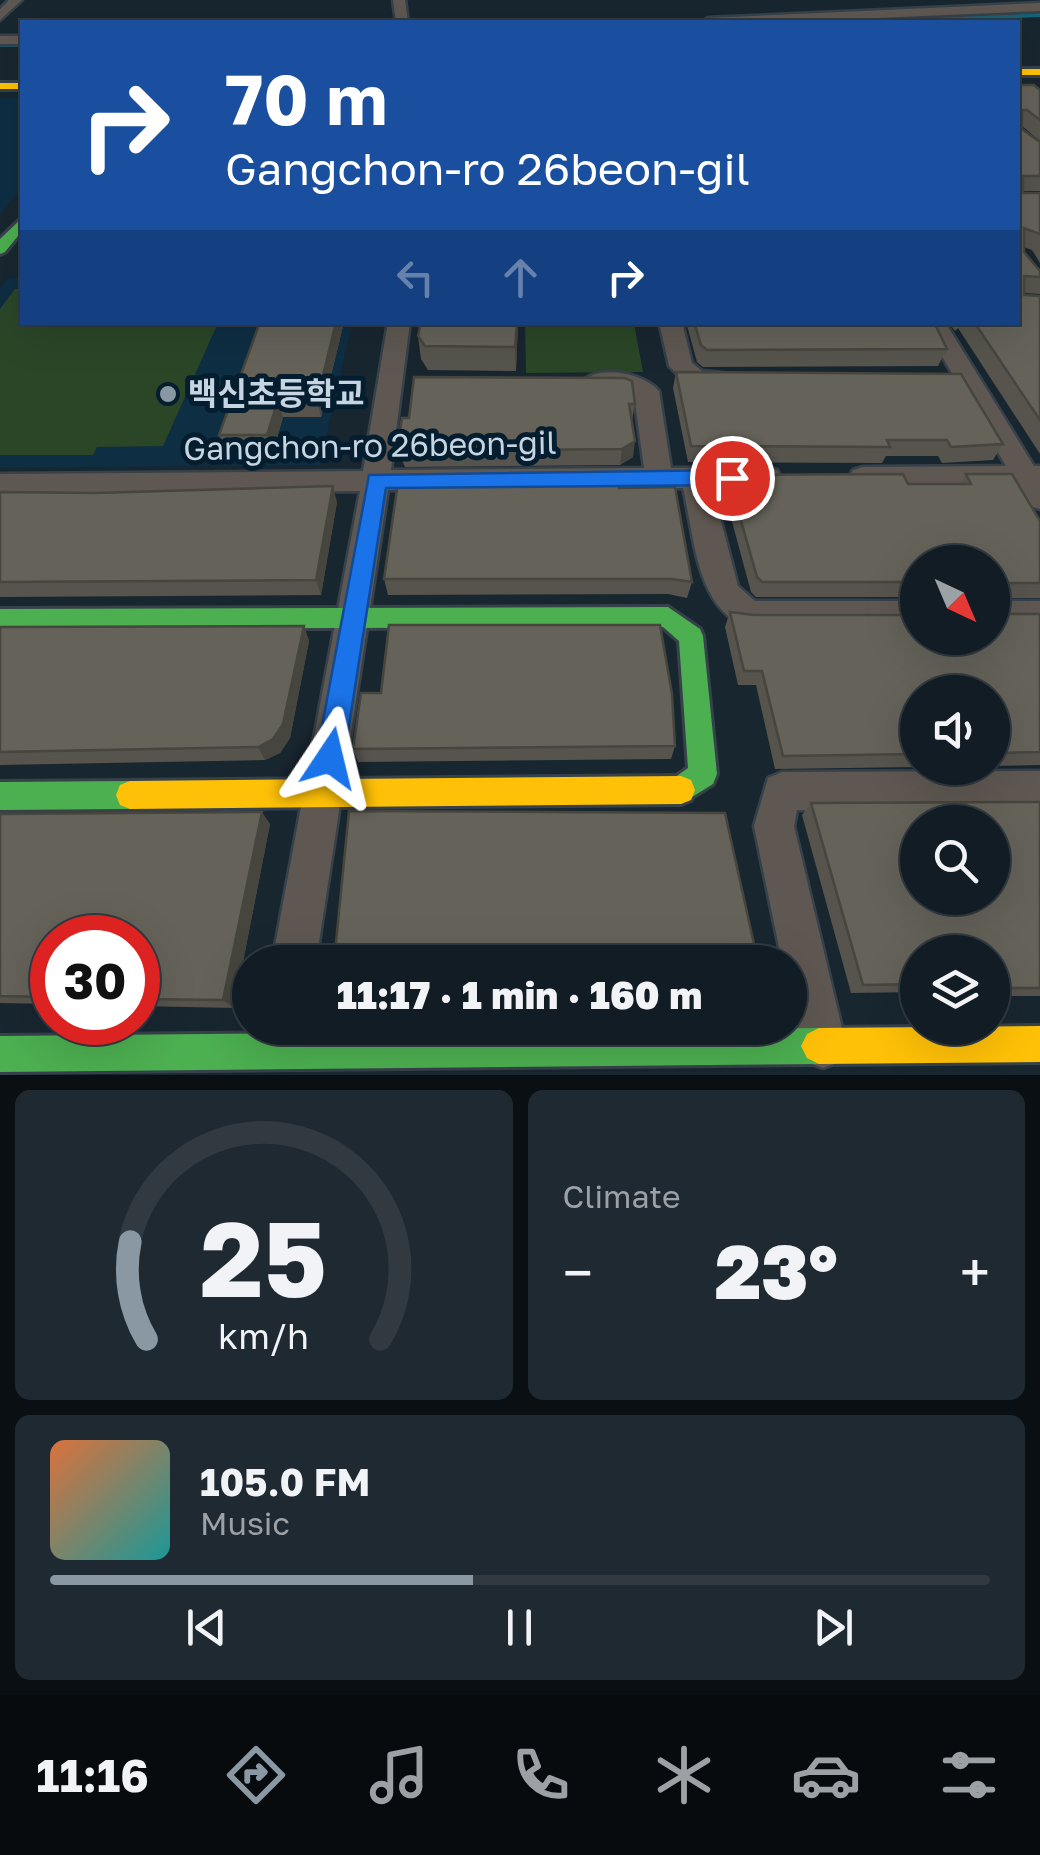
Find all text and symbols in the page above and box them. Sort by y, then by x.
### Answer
text: 70 m [225,56,387,140]
icon: right [60,60,190,190]
text: Gangchon-ro 26beon-gil [225,141,750,195]
icon: left [388,250,443,305]
icon: ahead [493,250,548,305]
icon: right [598,250,653,305]
place label: 백신초등학교 [188,374,365,412]
marker: 백신초등학교 [157,383,179,405]
street label: Gangchon-ro 26beon-gil [183,423,557,467]
pin [690,436,775,521]
icon: arrive [705,451,760,506]
north arrow [900,545,1010,655]
map controls [900,545,1010,1045]
button: sound [900,675,1010,785]
position arrow [278,706,382,810]
button: search [900,805,1010,915]
speed limit sign: 30 [30,915,160,1045]
button: layers [900,935,1010,1045]
text: 11:17 · 1 min · 160 m [337,972,702,1017]
text: Climate [563,1177,681,1215]
text: 25 [200,1195,327,1320]
text: 23° [715,1225,838,1316]
text: − [563,1239,593,1305]
text: + [960,1239,990,1305]
text: km/h [218,1314,309,1357]
text: 105.0 FM [200,1459,370,1504]
text: Music [200,1504,290,1542]
icon: previous [179,1600,234,1655]
icon: pause [492,1600,547,1655]
icon: next [806,1600,861,1655]
icon: directions [221,1740,291,1810]
icon: music [364,1740,434,1810]
icon: phone [506,1740,576,1810]
icon: climate [649,1740,719,1810]
icon: car [791,1740,861,1810]
icon: filters [934,1740,1004,1810]
text: 11:16 [36,1748,149,1802]

